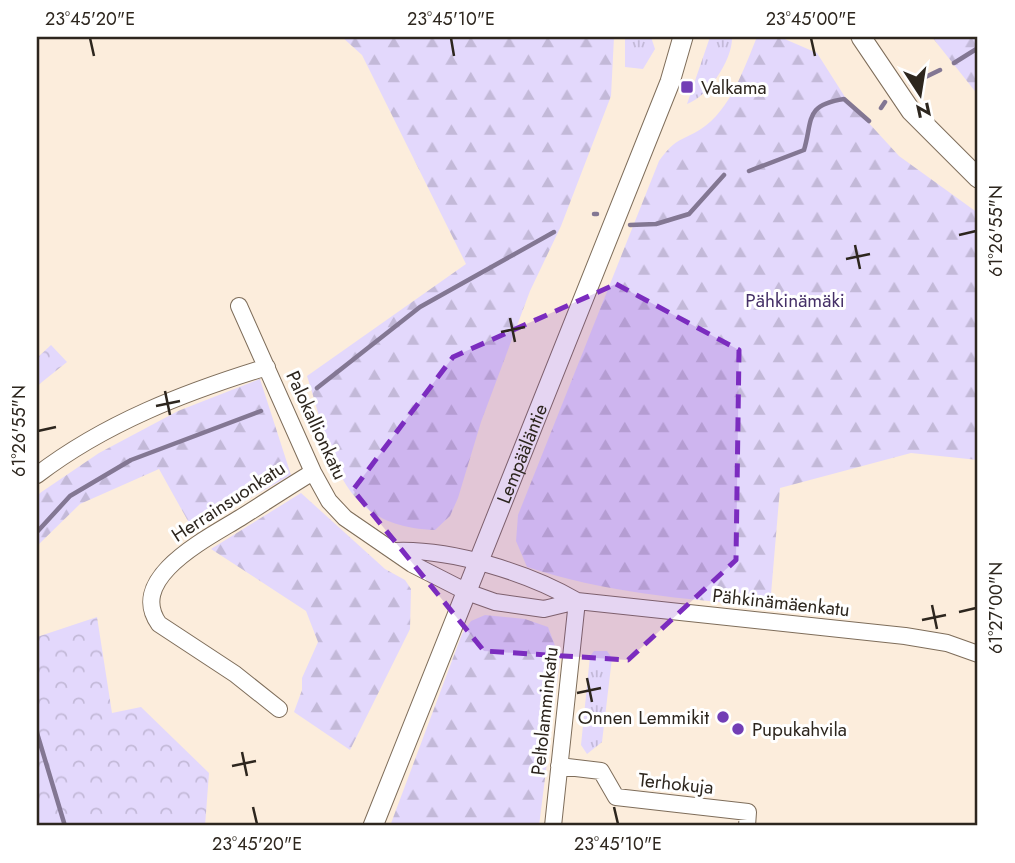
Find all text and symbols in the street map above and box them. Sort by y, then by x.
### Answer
text: 23°45'20"E [45,6,135,32]
text: 23°45'10"E [407,6,495,32]
text: 23°45'00"E [766,6,856,32]
north arrow [886,60,956,130]
place label: Valkama [701,74,767,101]
marker: Valkama [679,79,695,95]
text: N [913,95,934,125]
text: 61°26'55"N [983,185,1009,277]
park label: Pähkinämäki [745,287,845,314]
street label: Palokallionkatu [280,366,354,484]
text: 61°26'55"N [6,385,32,477]
street label: Lempääläntie [490,400,554,508]
street label: Herrainsuonkatu [166,455,290,548]
text: 61°27'00"N [983,562,1009,654]
street label: Pähkinämäenkatu [711,582,851,623]
street label: Peltolamminkatu [524,645,565,777]
place label: Onnen Lemmikit [578,704,709,731]
marker: Onnen Lemmikit [715,709,731,725]
place label: Pupukahvila [752,716,847,743]
marker: Pupukahvila [730,721,746,737]
street label: Terhokuja [637,766,715,801]
text: 23°45'20"E [212,831,302,857]
text: 23°45'10"E [574,831,662,857]

